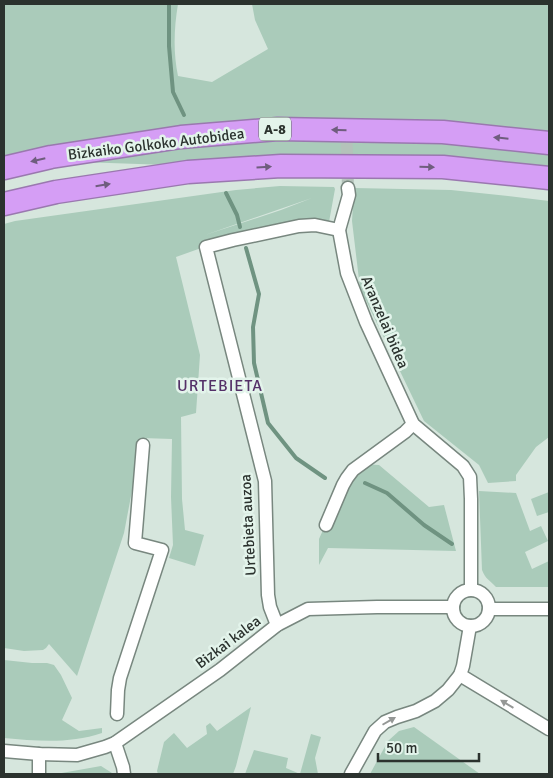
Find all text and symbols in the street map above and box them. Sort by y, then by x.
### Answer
road number: A-8 [259,118,291,140]
street label: Bizkaiko Golkoko Autobidea [67,124,245,164]
one-way arrow [330,126,346,134]
one-way arrow [492,134,508,142]
one-way arrow [31,156,46,164]
one-way arrow [257,162,273,170]
one-way arrow [419,163,435,171]
one-way arrow [95,180,111,188]
street label: Aranzelai bidea [357,273,413,371]
district label: URTEBIETA [177,376,263,396]
street label: Urtebieta auzoa [236,474,260,576]
street label: Bizkai kalea [192,612,264,672]
one-way arrow [501,699,514,708]
one-way arrow [382,717,395,726]
scale bar [378,730,479,762]
text: 50 m [386,739,417,757]

